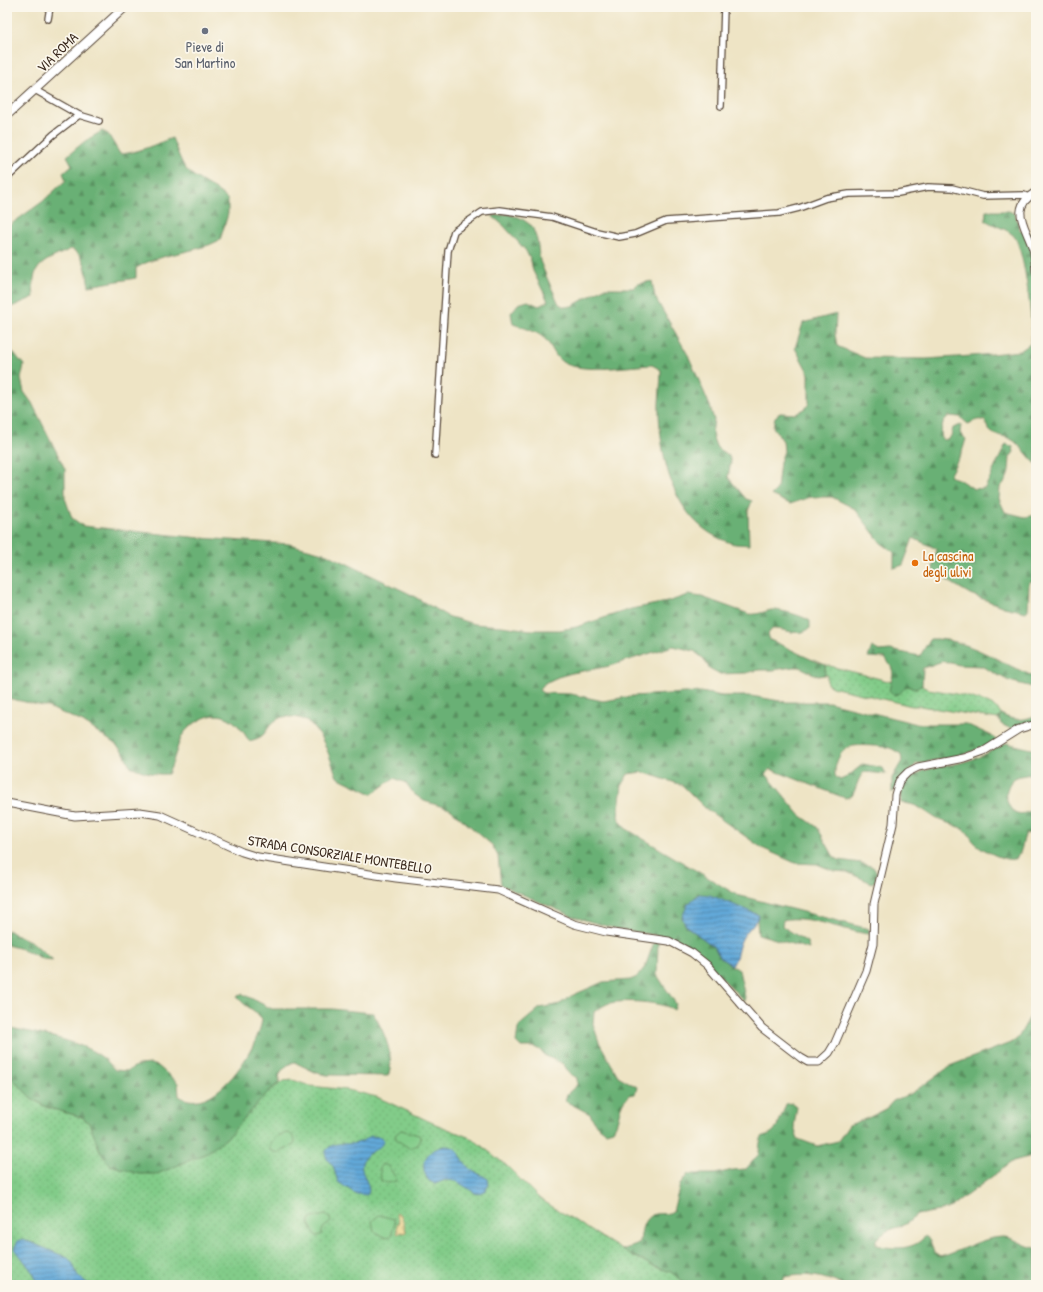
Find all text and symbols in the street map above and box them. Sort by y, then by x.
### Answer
marker: Pieve di San Martino [200,26,210,36]
street label: VIA ROMA [32,28,82,76]
place label: Pieve di San Martino [175,37,236,72]
place label: La cascina degli ulivi [923,546,974,582]
marker: La cascina degli ulivi [910,558,920,568]
street label: STRADA CONSORZIALE MONTEBELLO [247,830,434,878]

